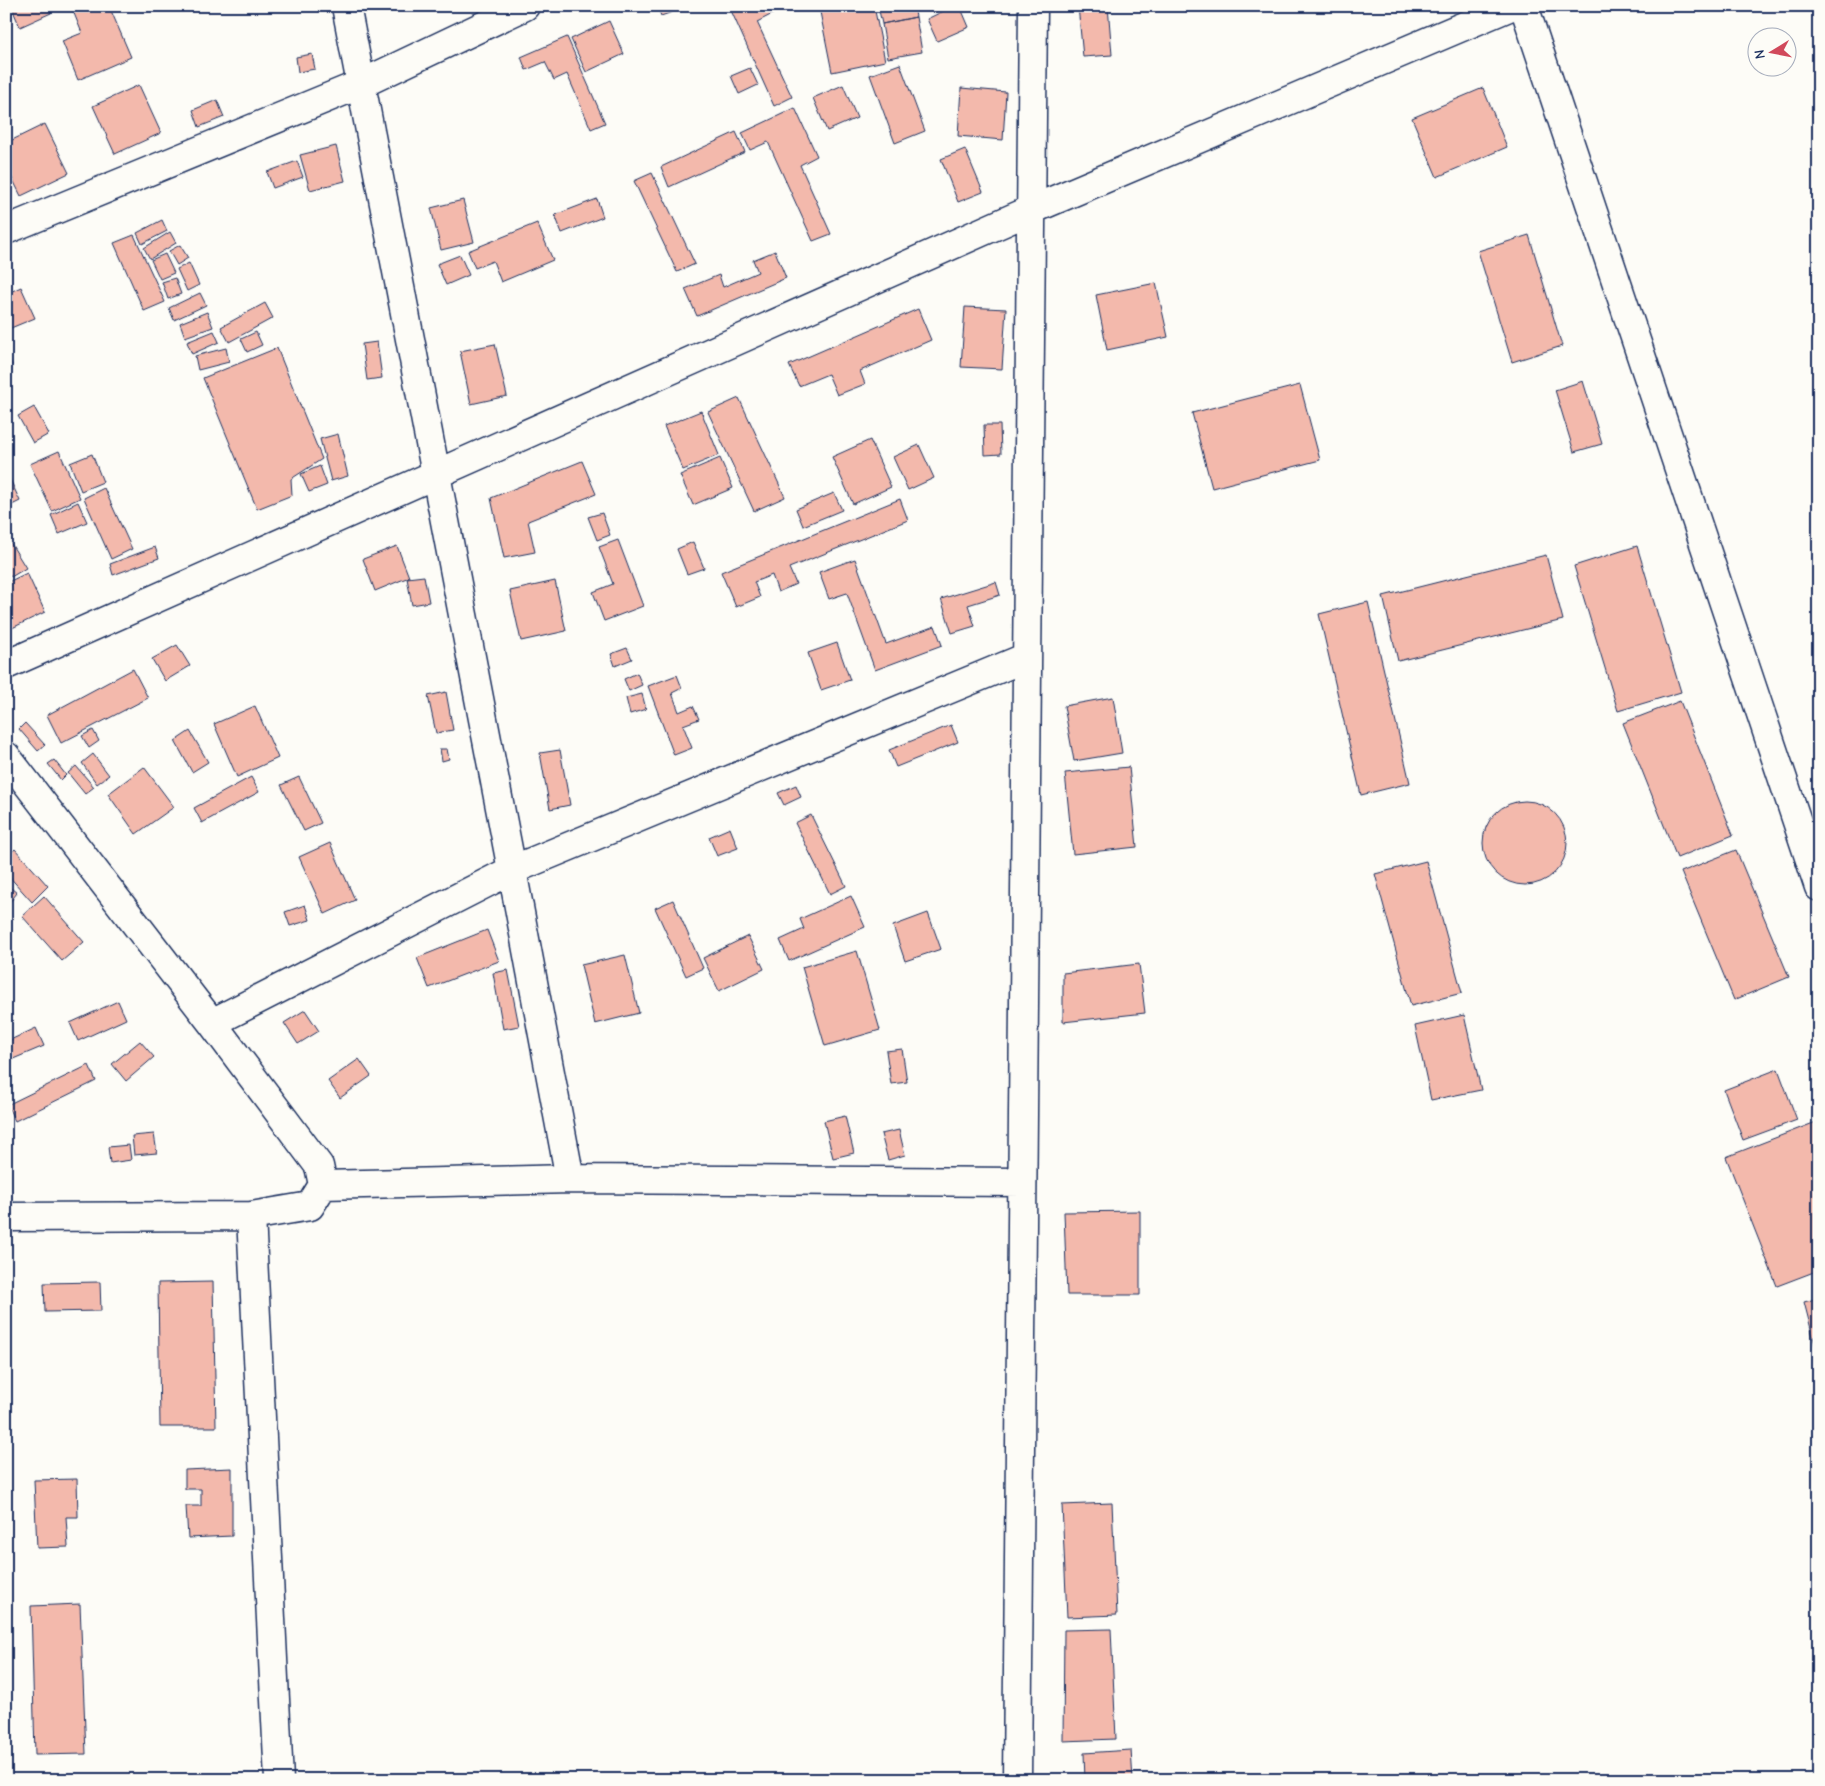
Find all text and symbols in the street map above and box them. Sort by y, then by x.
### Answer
north arrow [1748,28,1798,78]
text: N [1751,48,1769,60]

